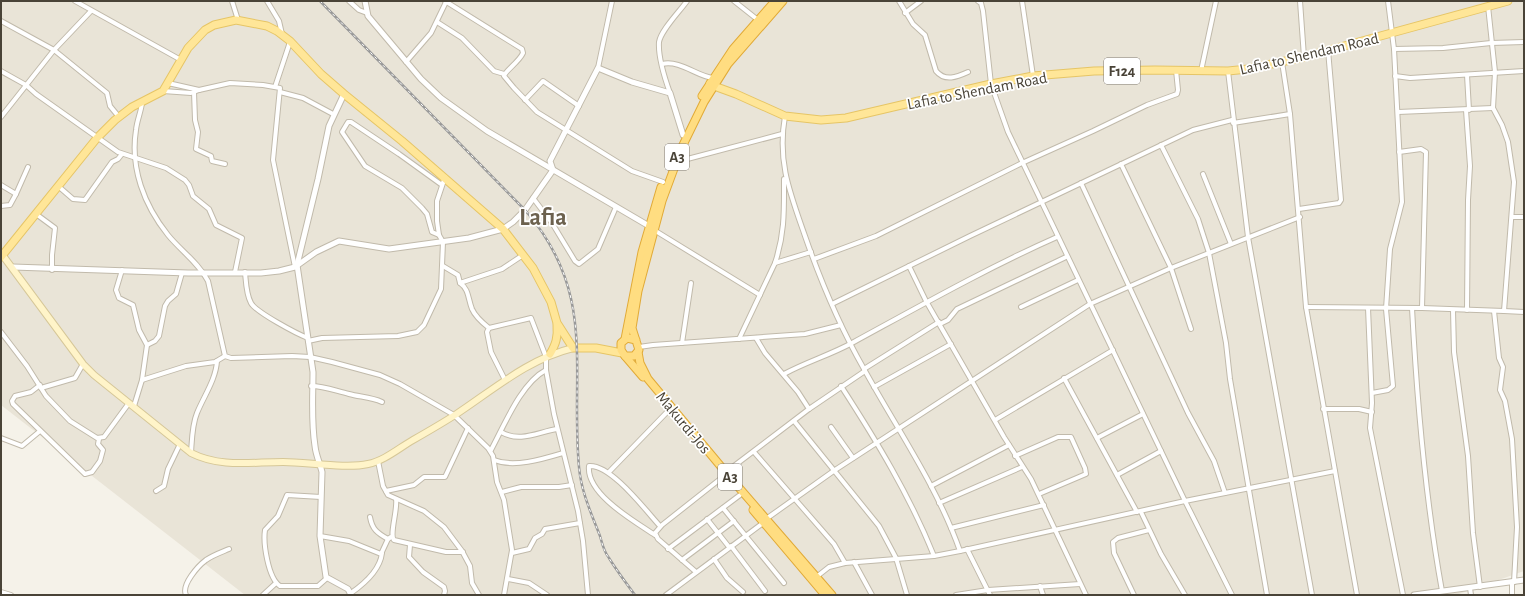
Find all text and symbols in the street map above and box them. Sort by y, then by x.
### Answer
street label: Lafia to Shendam Road [1238,30,1380,78]
road number: F124 [1104,58,1140,84]
street label: Lafia to Shendam Road [906,70,1049,112]
road number: A3 [665,144,689,170]
district label: Lafia [519,206,567,230]
street label: Makurdi-Jos [653,389,714,457]
road number: A3 [718,464,742,490]

